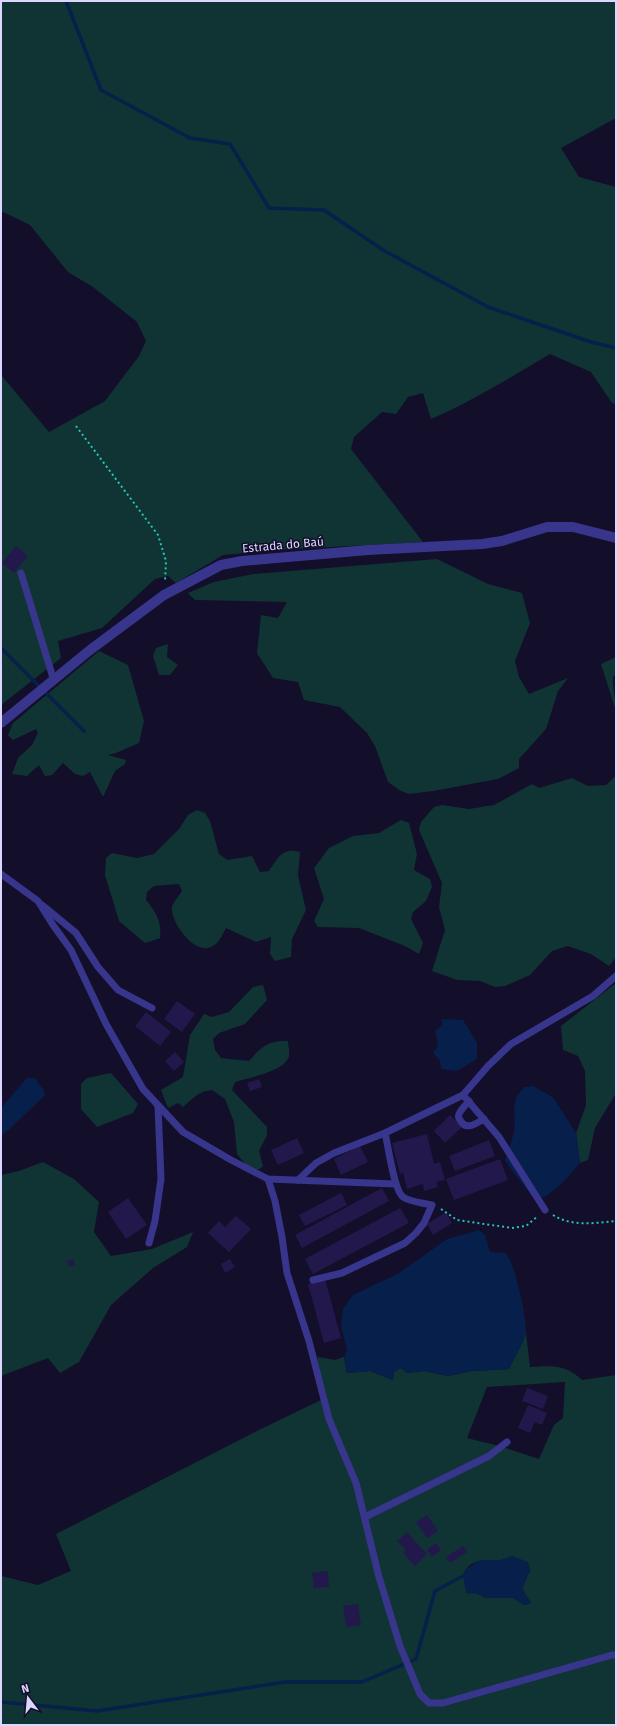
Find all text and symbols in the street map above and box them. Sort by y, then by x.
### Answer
street label: Estrada do Baú [241,534,325,556]
north arrow [8,1678,48,1718]
text: N [20,1682,31,1696]

